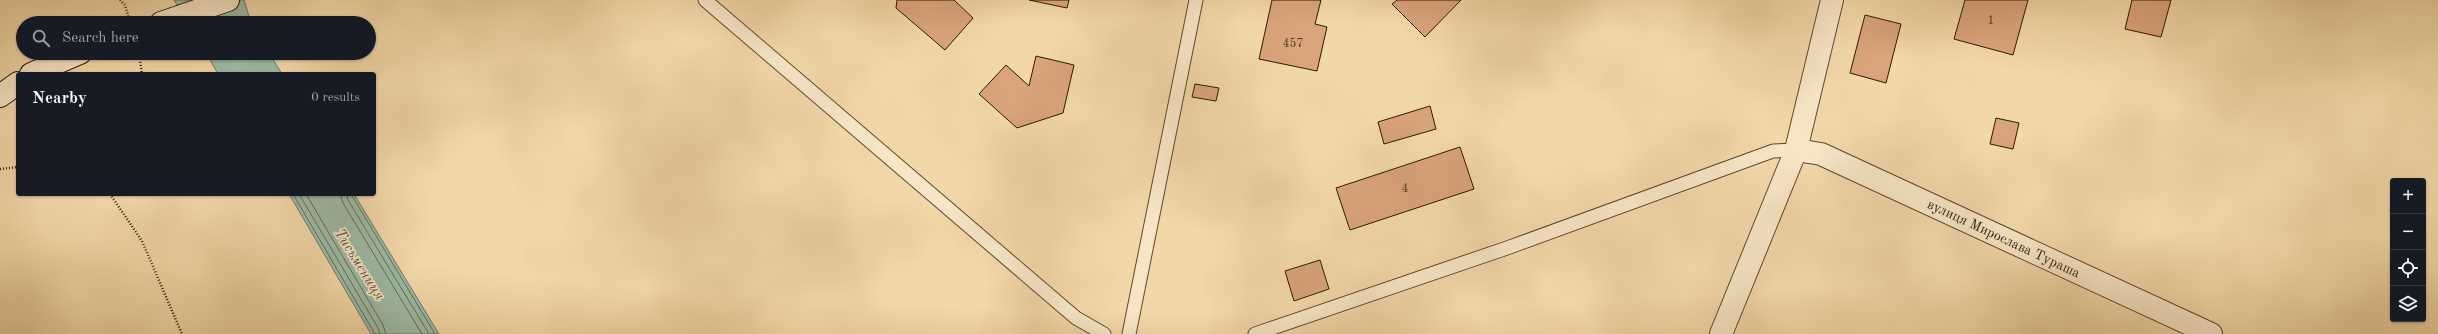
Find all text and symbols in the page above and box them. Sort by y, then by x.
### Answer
house number: 1 [1988,15,1994,27]
search box [16,16,376,60]
icon: search [30,27,52,49]
text: Search here [62,31,139,46]
house number: 457 [1283,37,1303,50]
text: Nearby [32,90,87,107]
text: 0 results [311,91,360,104]
map controls [2390,178,2426,322]
button: + [2390,178,2426,214]
house number: 4 [1402,183,1409,195]
street label: вулиця Мирослава Тураша [1925,197,2082,281]
button: − [2390,214,2426,250]
water label: Тисьмениця [331,226,387,303]
button: locate [2390,250,2426,286]
button: layers [2390,286,2426,322]

